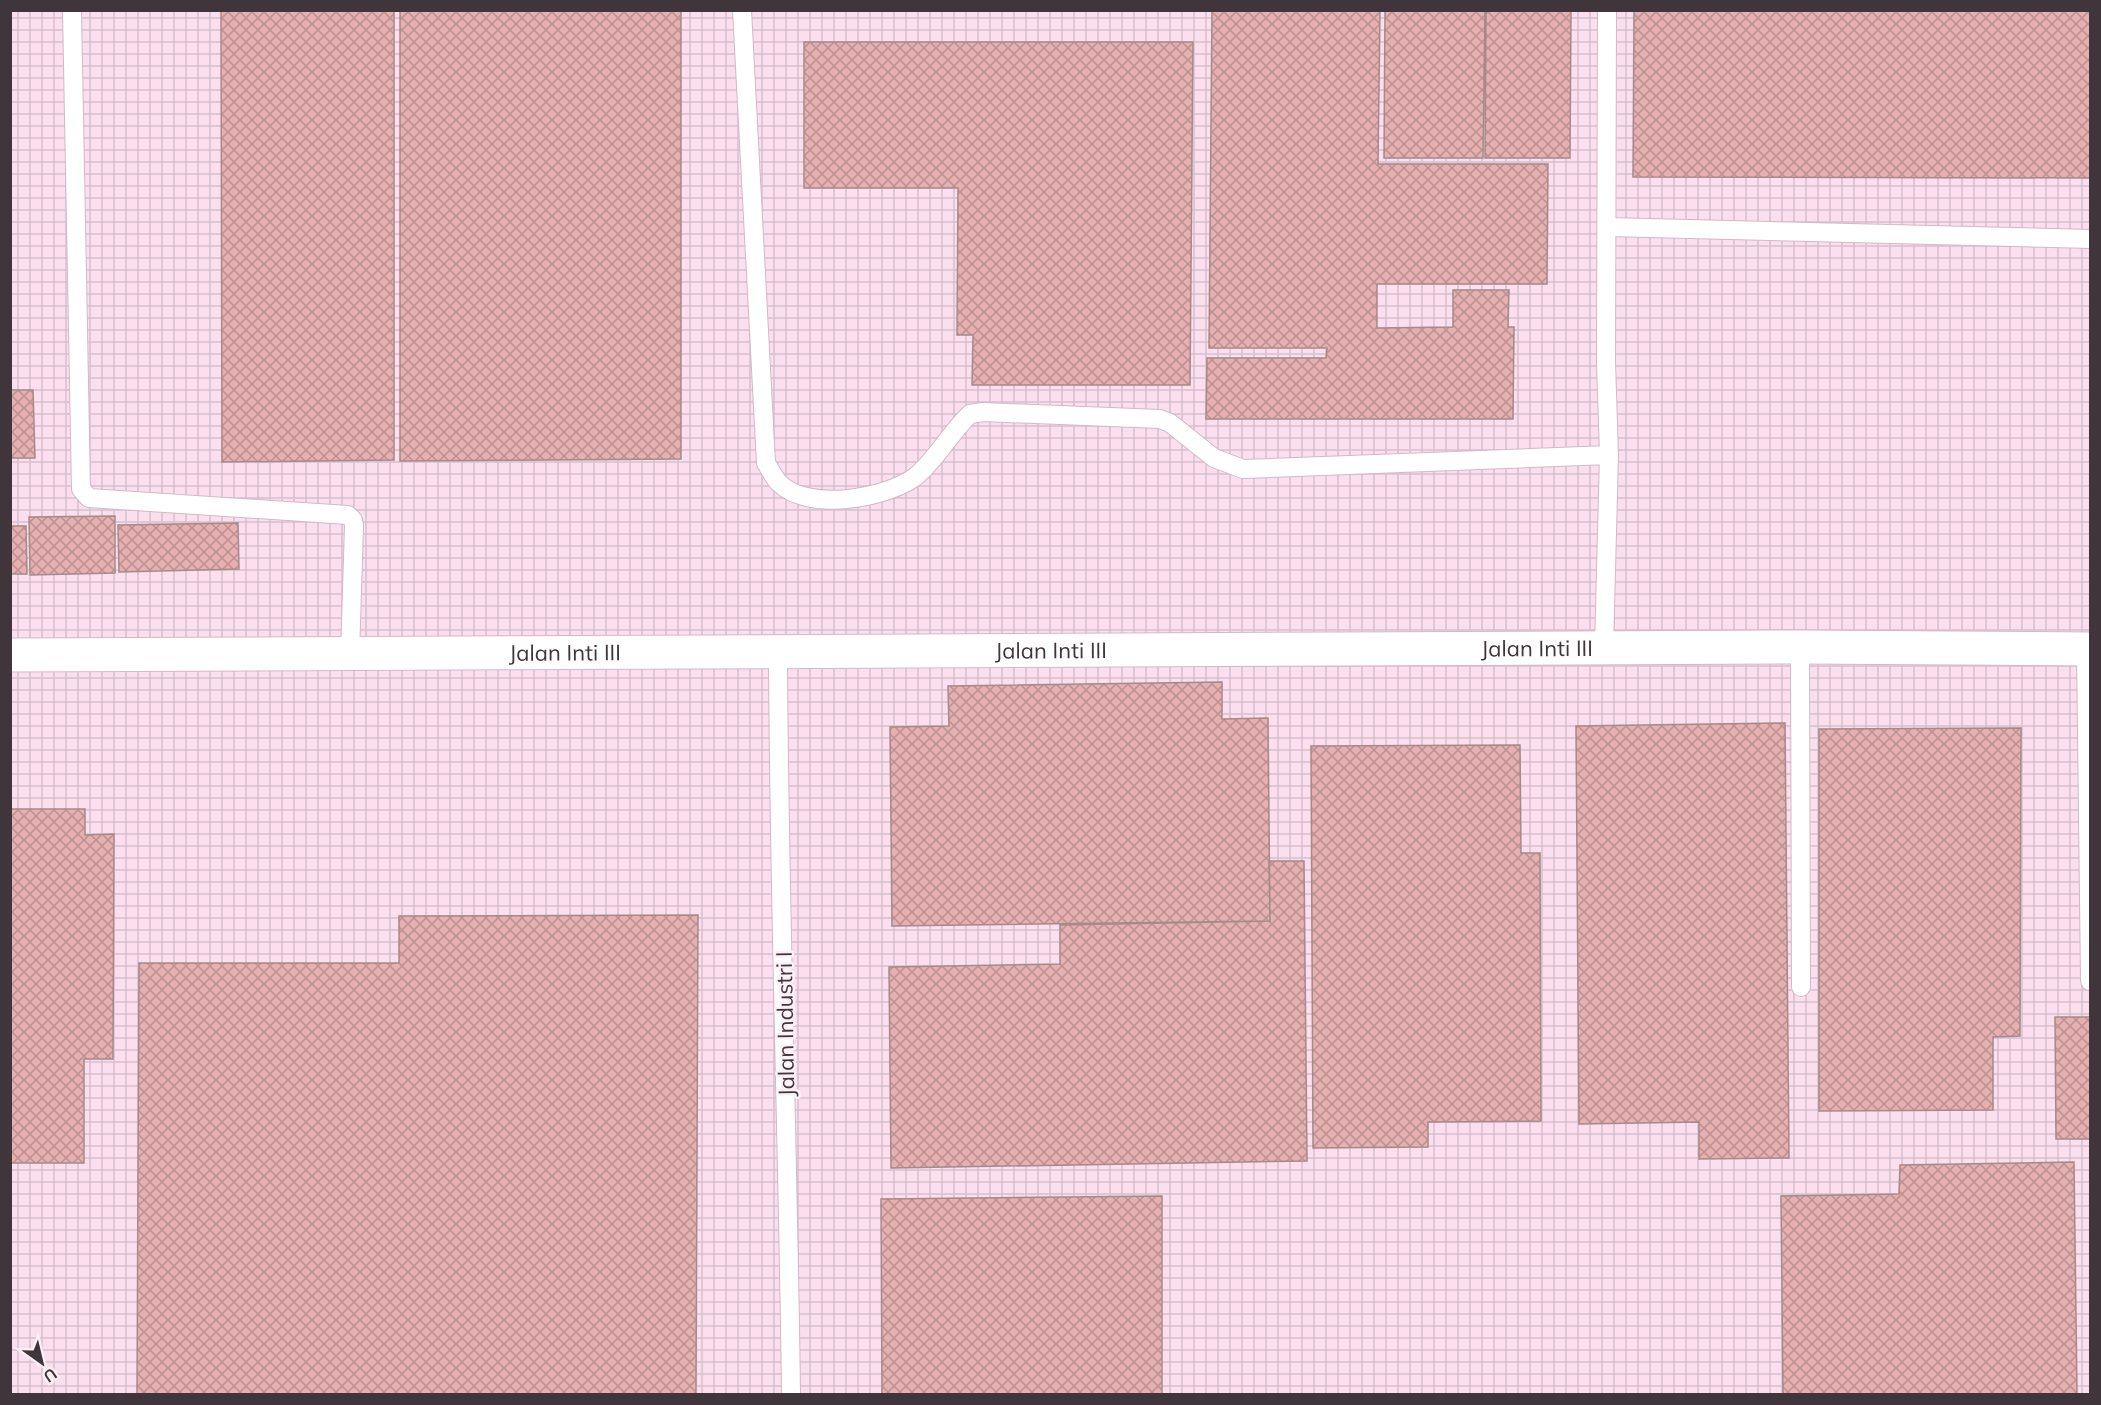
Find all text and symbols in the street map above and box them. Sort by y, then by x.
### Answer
street label: Jalan Inti III [1481,634,1593,662]
street label: Jalan Inti III [995,636,1107,665]
street label: Jalan Inti III [509,638,621,667]
street label: Jalan Industri I [770,951,800,1097]
north arrow [12,1333,72,1393]
text: U [40,1364,61,1387]

